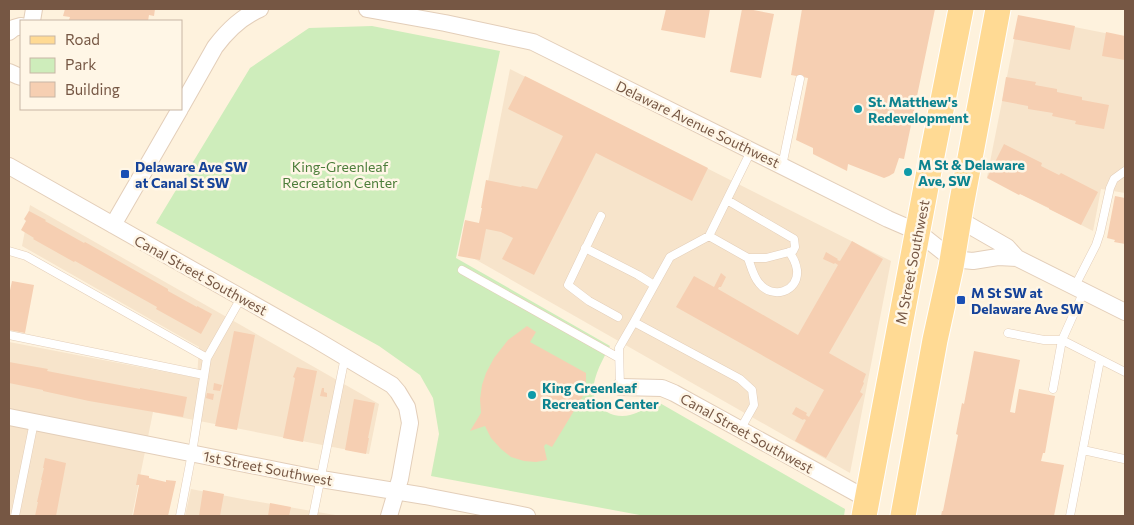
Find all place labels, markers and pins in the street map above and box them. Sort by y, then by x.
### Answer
place label: St. Matthew's Redevelopment [868,93,969,126]
marker: St. Matthew's Redevelopment [852,103,864,115]
place label: M St & Delaware Ave, SW [918,156,1025,189]
place label: Delaware Ave SW at Canal St SW [135,158,248,191]
marker: M St & Delaware Ave, SW [902,166,914,178]
marker: Delaware Ave SW at Canal St SW [119,168,131,180]
place label: M St SW at Delaware Ave SW [971,284,1084,317]
marker: M St SW at Delaware Ave SW [955,294,967,306]
place label: King Greenleaf Recreation Center [542,379,659,412]
marker: King Greenleaf Recreation Center [526,389,538,401]

